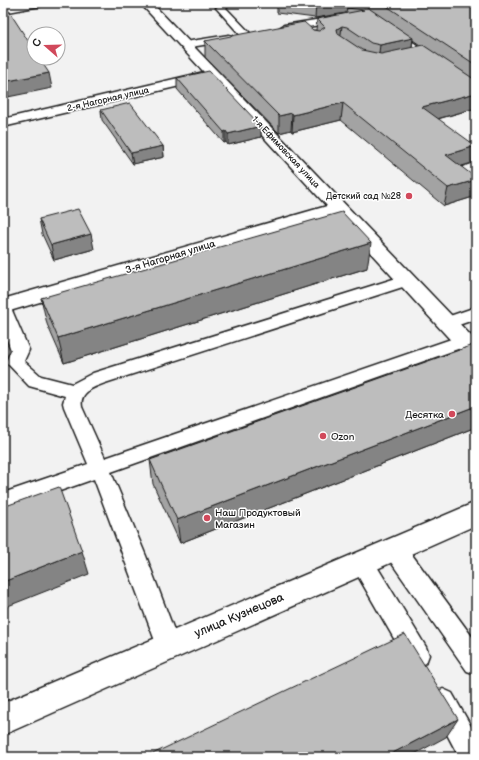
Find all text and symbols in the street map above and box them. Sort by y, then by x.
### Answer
north arrow [26,26,66,66]
text: С [30,37,45,49]
street label: 2-я Нагорная улица [66,85,151,114]
street label: 1-я Ефимовская улица [249,114,322,191]
place label: Детский сад №28 [326,191,401,202]
marker: Детский сад №28 [404,191,414,201]
street label: 3-я Нагорная улица [124,238,217,276]
place label: Десятка [405,409,444,421]
marker: Десятка [447,409,457,419]
marker: Ozon [318,431,328,441]
place label: Ozon [331,431,355,443]
place label: Наш Продуктовый Магазин [215,507,301,531]
marker: Наш Продуктовый Магазин [202,513,212,523]
street label: улица Кузнецова [192,590,286,641]

